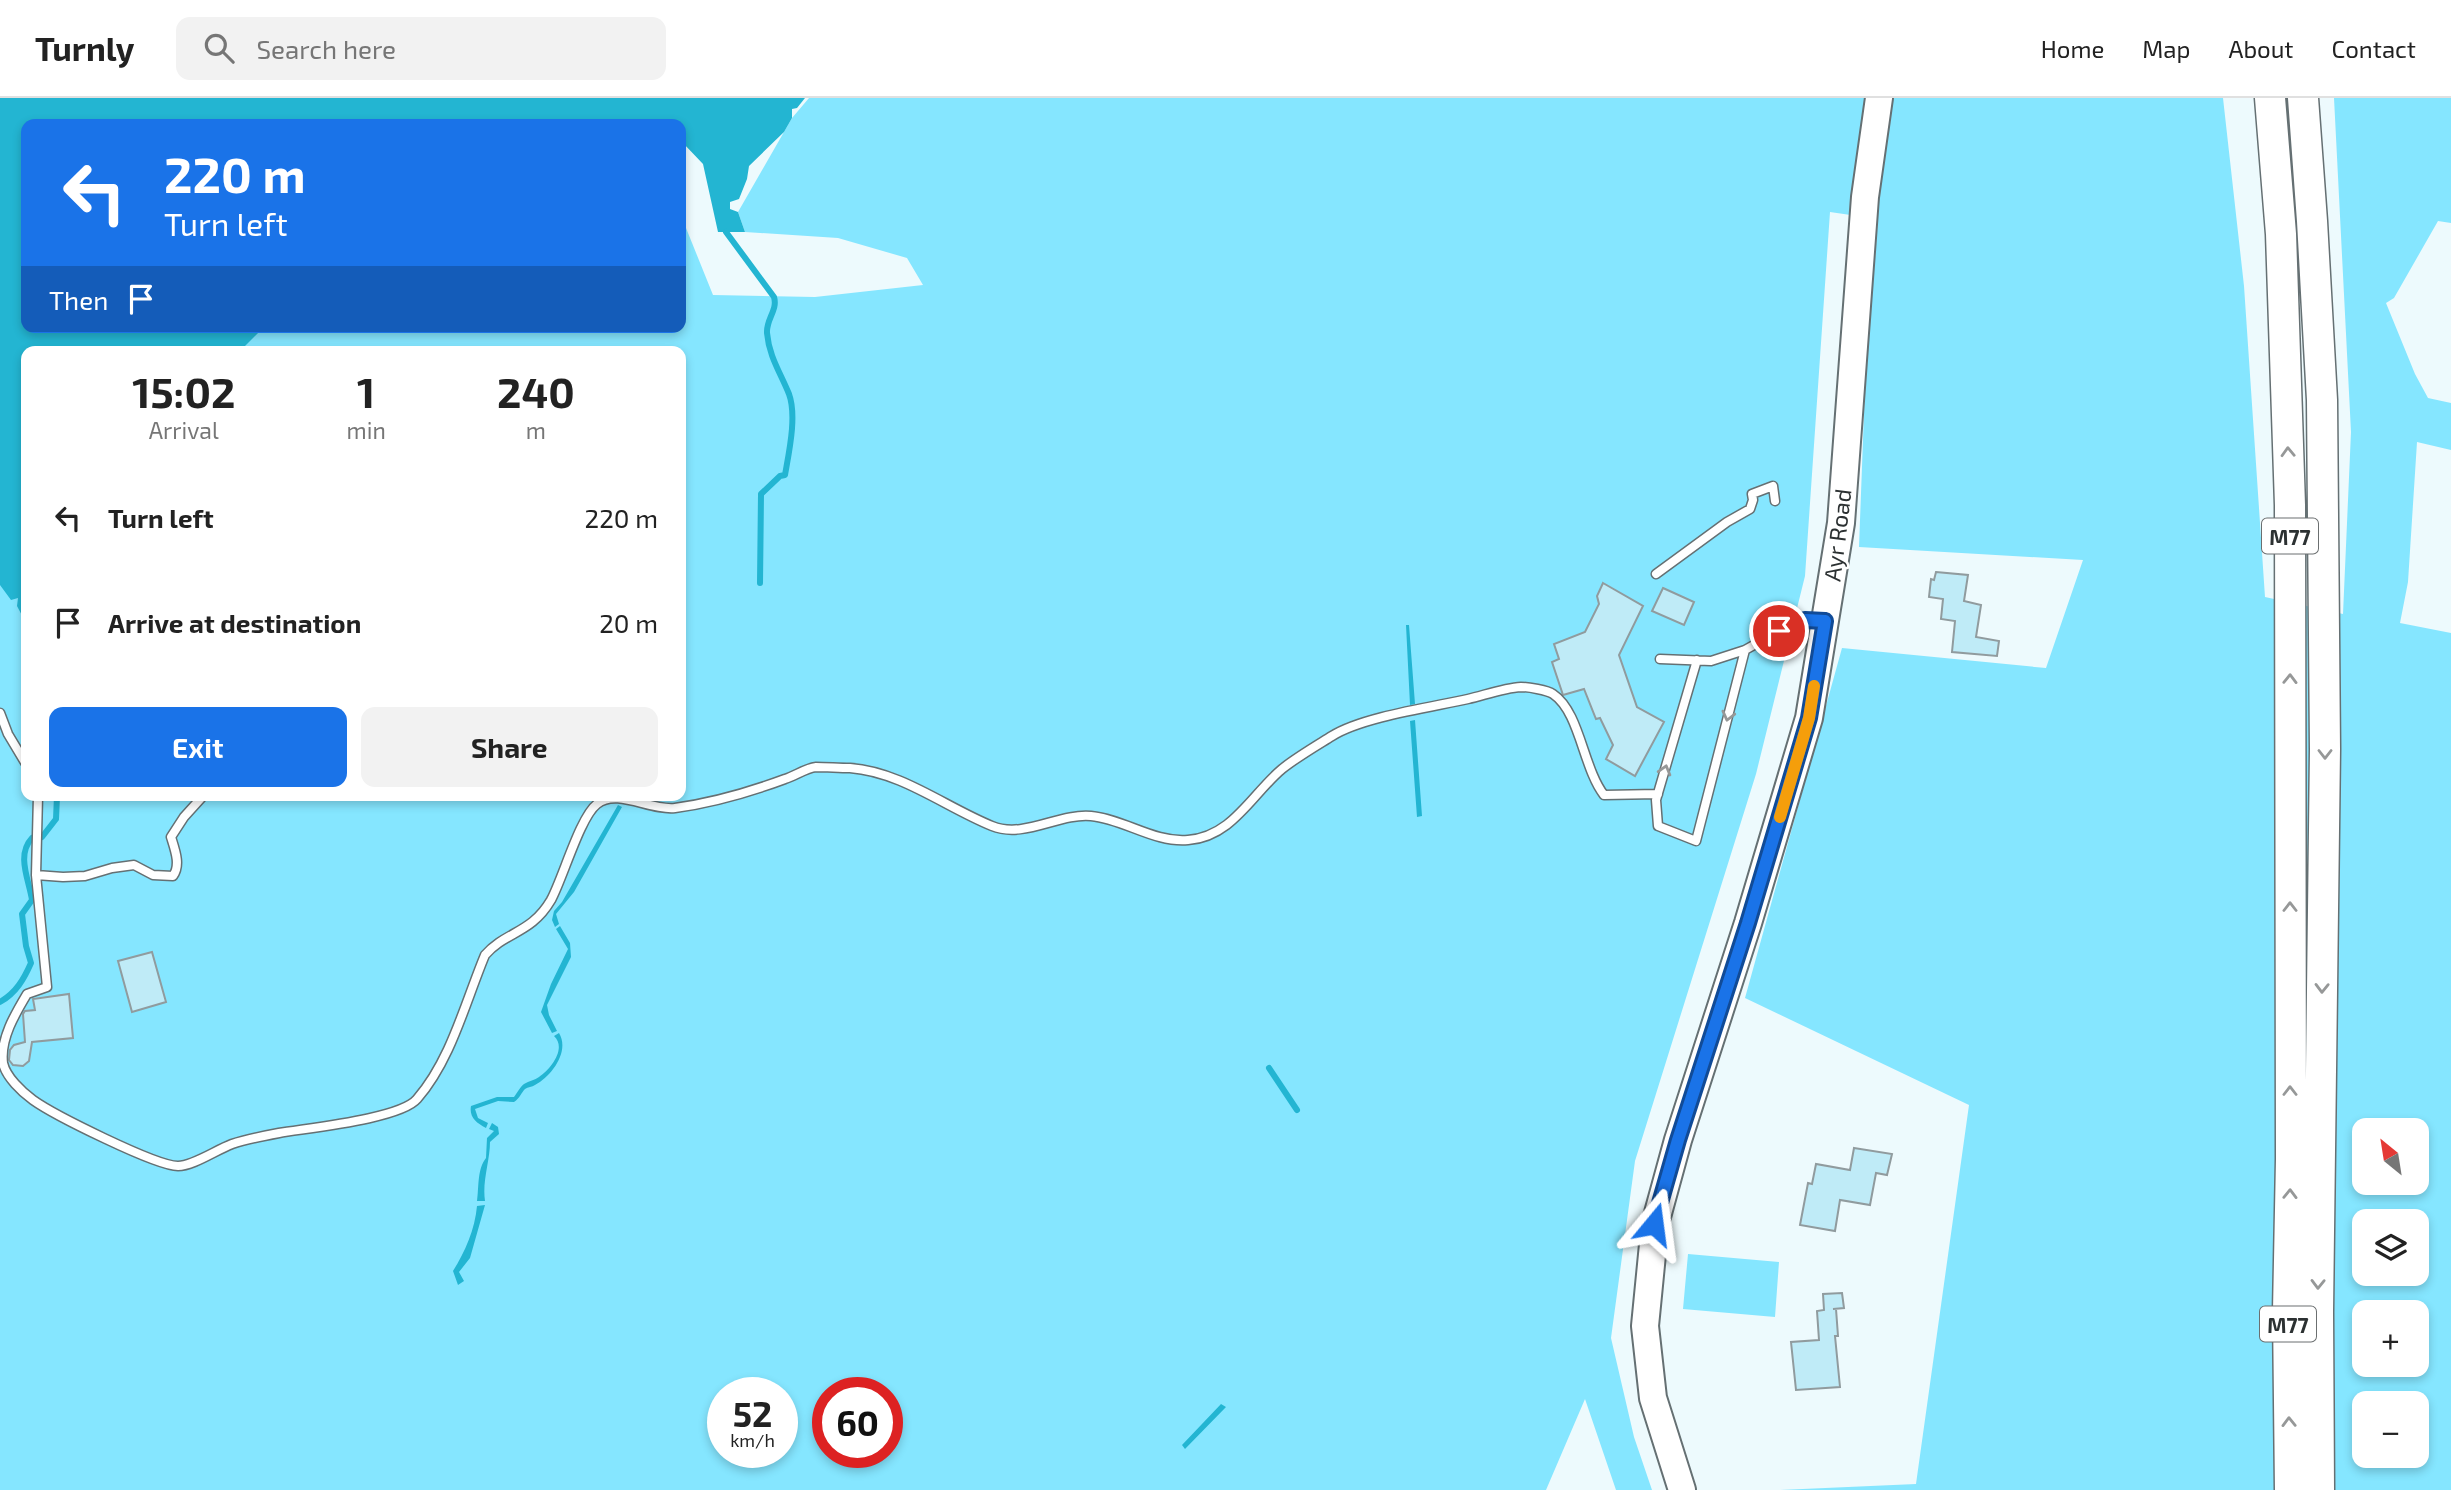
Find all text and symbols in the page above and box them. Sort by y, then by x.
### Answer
search box [176,17,666,80]
text: Turnly [35,28,134,68]
icon: search [200,29,238,67]
text: Search here [256,33,396,64]
text: Home [2041,34,2104,63]
text: Map [2142,34,2190,63]
text: About [2228,34,2294,63]
text: Contact [2332,34,2416,63]
text: 220 m [164,144,306,203]
icon: left [49,147,140,238]
text: Turn left [164,204,288,242]
icon: arrive [122,280,160,318]
text: Then [49,284,108,315]
text: 15:02 [132,366,235,416]
text: 1 [357,366,375,416]
text: 240 [497,366,575,416]
text: Arrival [149,416,219,444]
text: min [347,416,386,444]
text: m [526,416,546,444]
one-way arrow [2281,446,2296,457]
street label: Ayr Road [1817,487,1857,583]
icon: left [49,499,87,537]
text: Turn left [108,502,214,533]
text: 220 m [585,502,658,533]
road number: M77 [2262,518,2318,554]
pin [1749,601,1809,661]
icon: arrive [49,604,87,642]
text: Arrive at destination [108,607,361,638]
text: 20 m [599,607,658,638]
icon: arrive [1760,612,1798,650]
one-way arrow [2282,674,2298,684]
button: Exit [49,707,347,787]
button: Share [361,707,658,787]
one-way arrow [1722,709,1736,721]
one-way arrow [2317,749,2333,759]
one-way arrow [1656,765,1671,777]
one-way arrow [2282,901,2298,912]
one-way arrow [2314,983,2330,993]
one-way arrow [2283,1085,2298,1096]
north arrow [2352,1118,2429,1195]
map controls [2352,1118,2429,1468]
position arrow [1617,1187,1691,1261]
one-way arrow [2282,1189,2298,1199]
button: layers [2352,1209,2429,1286]
one-way arrow [2311,1278,2326,1289]
button: + [2352,1300,2429,1377]
road number: M77 [2260,1306,2316,1342]
speed limit sign: 60 [812,1377,903,1468]
button: − [2352,1391,2429,1468]
text: 52 [733,1392,772,1434]
one-way arrow [2281,1416,2297,1427]
text: km/h [730,1429,775,1451]

